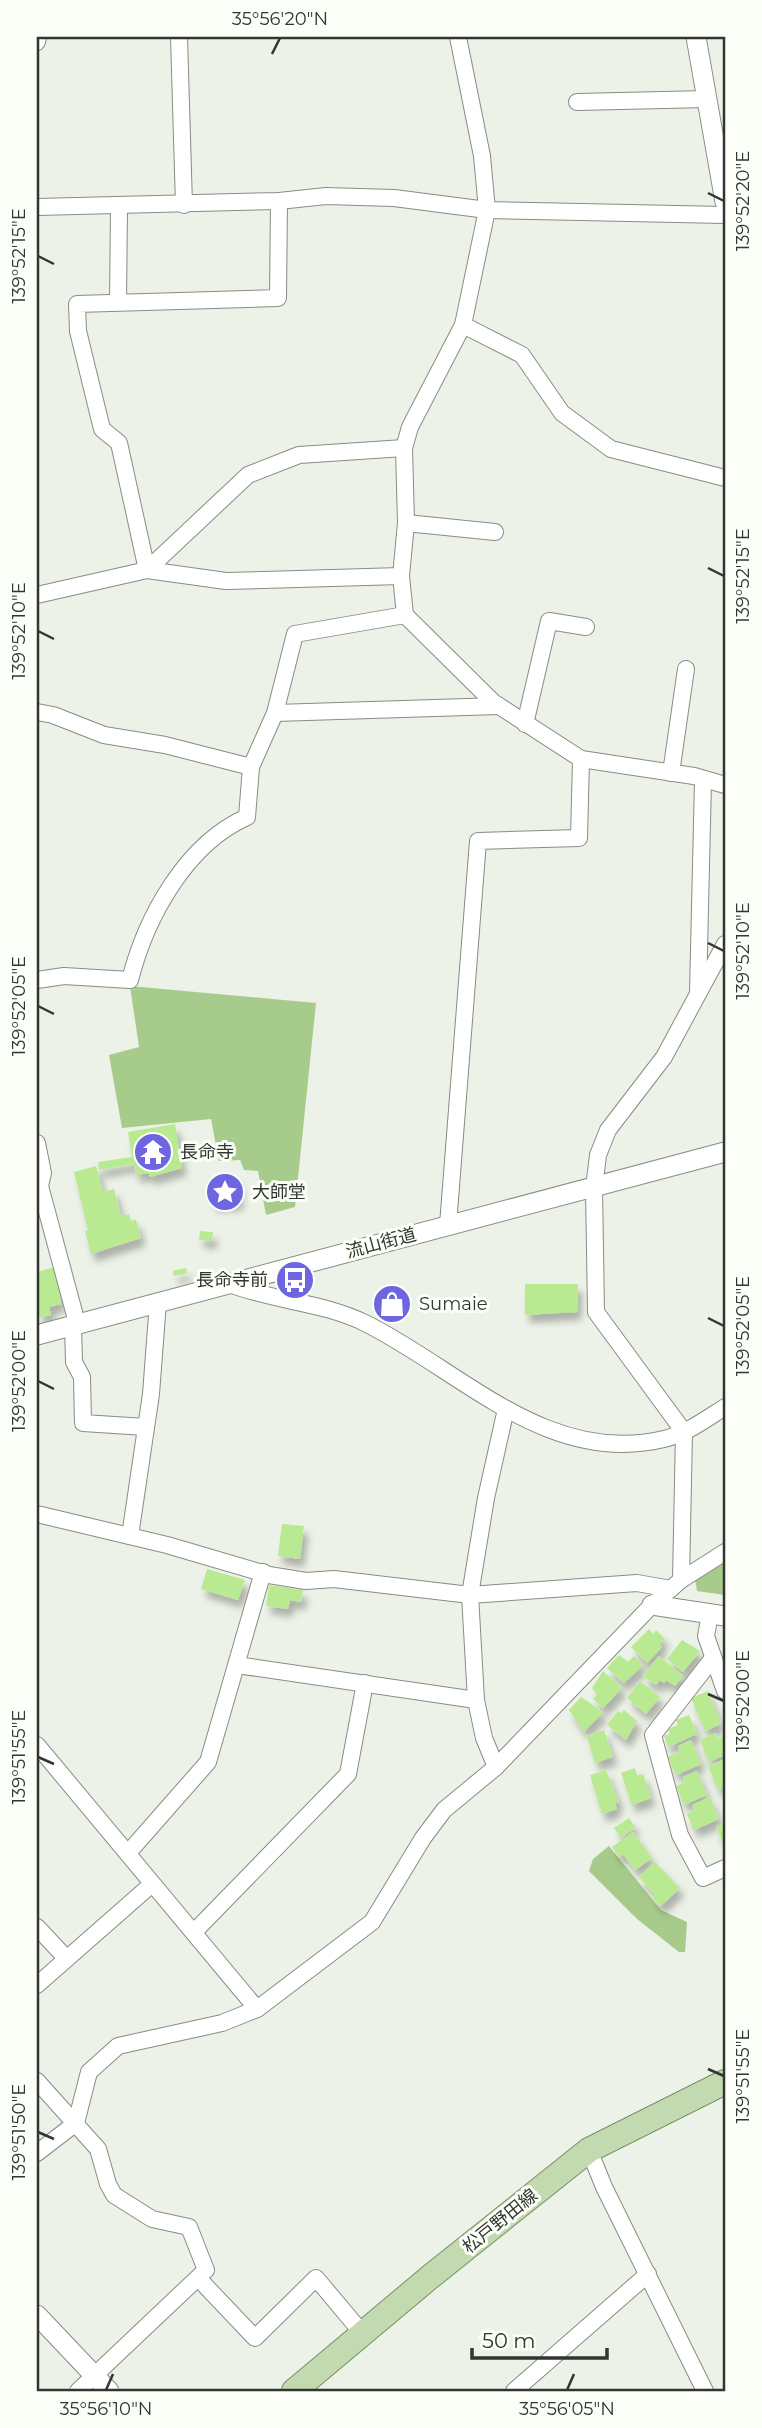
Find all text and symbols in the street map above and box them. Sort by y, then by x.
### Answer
text: 35°56'20"N [232,8,328,30]
text: 139°52'20"E [732,151,754,251]
text: 139°52'15"E [8,208,30,304]
text: 139°52'15"E [732,528,754,624]
text: 139°52'10"E [8,582,30,680]
text: 139°52'10"E [732,902,754,1000]
text: 139°52'05"E [8,956,30,1056]
temple icon: 長命寺 [132,1131,174,1173]
place label: 長命寺 [180,1141,234,1163]
place icon: 大師堂 [204,1171,246,1213]
place label: 大師堂 [252,1181,306,1203]
street label: 流山街道 [343,1223,419,1263]
bus stop icon: 長命寺前 [274,1259,316,1301]
place label: 長命寺前 [196,1269,268,1291]
text: 139°52'05"E [732,1276,754,1376]
shop icon: Sumaie [371,1283,413,1325]
place label: Sumaie [419,1293,488,1315]
text: 139°52'00"E [8,1330,30,1432]
text: 139°52'00"E [732,1650,754,1752]
text: 139°51'55"E [8,1710,30,1804]
text: 139°51'55"E [732,2029,754,2123]
text: 139°51'50"E [8,2084,30,2180]
street label: 松戸野田線 [458,2184,542,2258]
scale bar [472,2316,606,2360]
text: 50 m [482,2328,536,2353]
text: 35°56'10"N [60,2398,152,2420]
text: 35°56'05"N [519,2398,615,2420]

